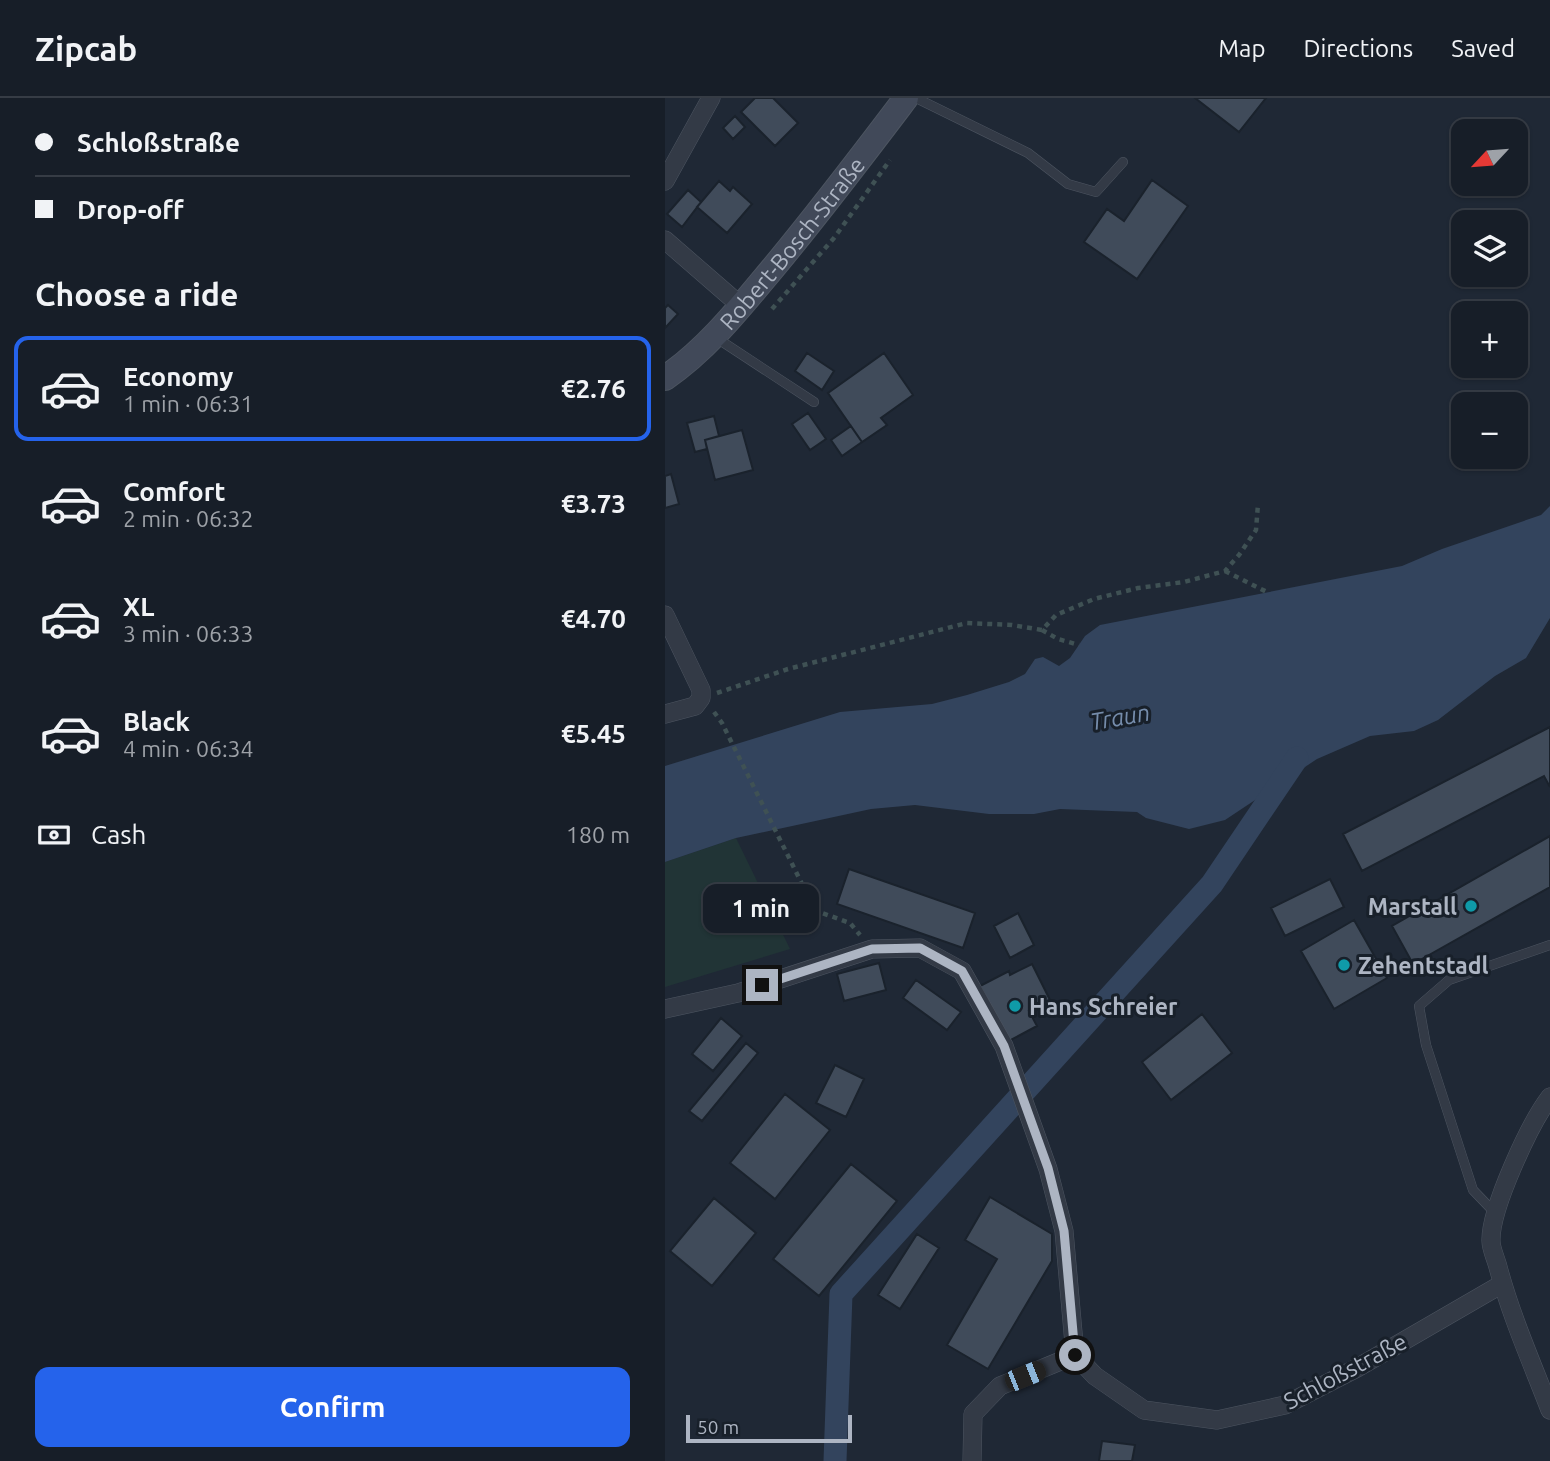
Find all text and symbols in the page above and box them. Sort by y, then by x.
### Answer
text: Zipcab [35,30,137,67]
text: Map [1218,35,1265,62]
text: Directions [1303,35,1413,62]
text: Saved [1451,35,1515,62]
north arrow [1451,119,1528,196]
map controls [1451,119,1528,469]
text: Schloßstraße [77,128,240,157]
street label: Robert-Bosch-Straße [714,152,869,334]
text: Drop-off [77,195,184,224]
button: layers [1451,210,1528,287]
text: Choose a ride [35,276,238,312]
button: + [1451,301,1528,378]
icon: car [39,357,102,420]
text: Economy [123,362,233,391]
text: €2.76 [561,374,626,403]
text: 1 min · 06:31 [123,391,254,416]
button: − [1451,392,1528,469]
icon: car [39,472,102,535]
text: Comfort [123,477,226,506]
text: €3.73 [561,489,626,518]
text: 2 min · 06:32 [123,506,254,531]
icon: car [39,587,102,650]
text: XL [123,592,154,621]
text: €4.70 [561,604,626,633]
text: 3 min · 06:33 [123,621,254,646]
water label: Traun [1088,698,1152,736]
icon: car [39,702,102,765]
text: Black [123,707,190,736]
text: €5.45 [561,719,626,748]
text: 4 min · 06:34 [123,736,254,761]
icon: cash [35,816,73,854]
text: Cash [91,820,146,849]
text: 180 m [566,822,630,847]
callout: 1 min [704,884,820,932]
place label: Marstall [1368,894,1457,919]
text: 1 min [732,896,790,921]
marker: Marstall [1463,898,1479,914]
place label: Zehentstadl [1358,953,1489,978]
marker: Zehentstadl [1336,957,1352,973]
route end [746,969,778,1001]
place label: Hans Schreier [1029,994,1178,1019]
marker: Hans Schreier [1007,998,1023,1014]
street label: Schloßstraße [1279,1328,1411,1414]
route start [1059,1339,1091,1371]
car [1002,1358,1049,1394]
button: Confirm [35,1367,630,1447]
scale bar [686,1412,852,1444]
text: 50 m [697,1416,739,1438]

